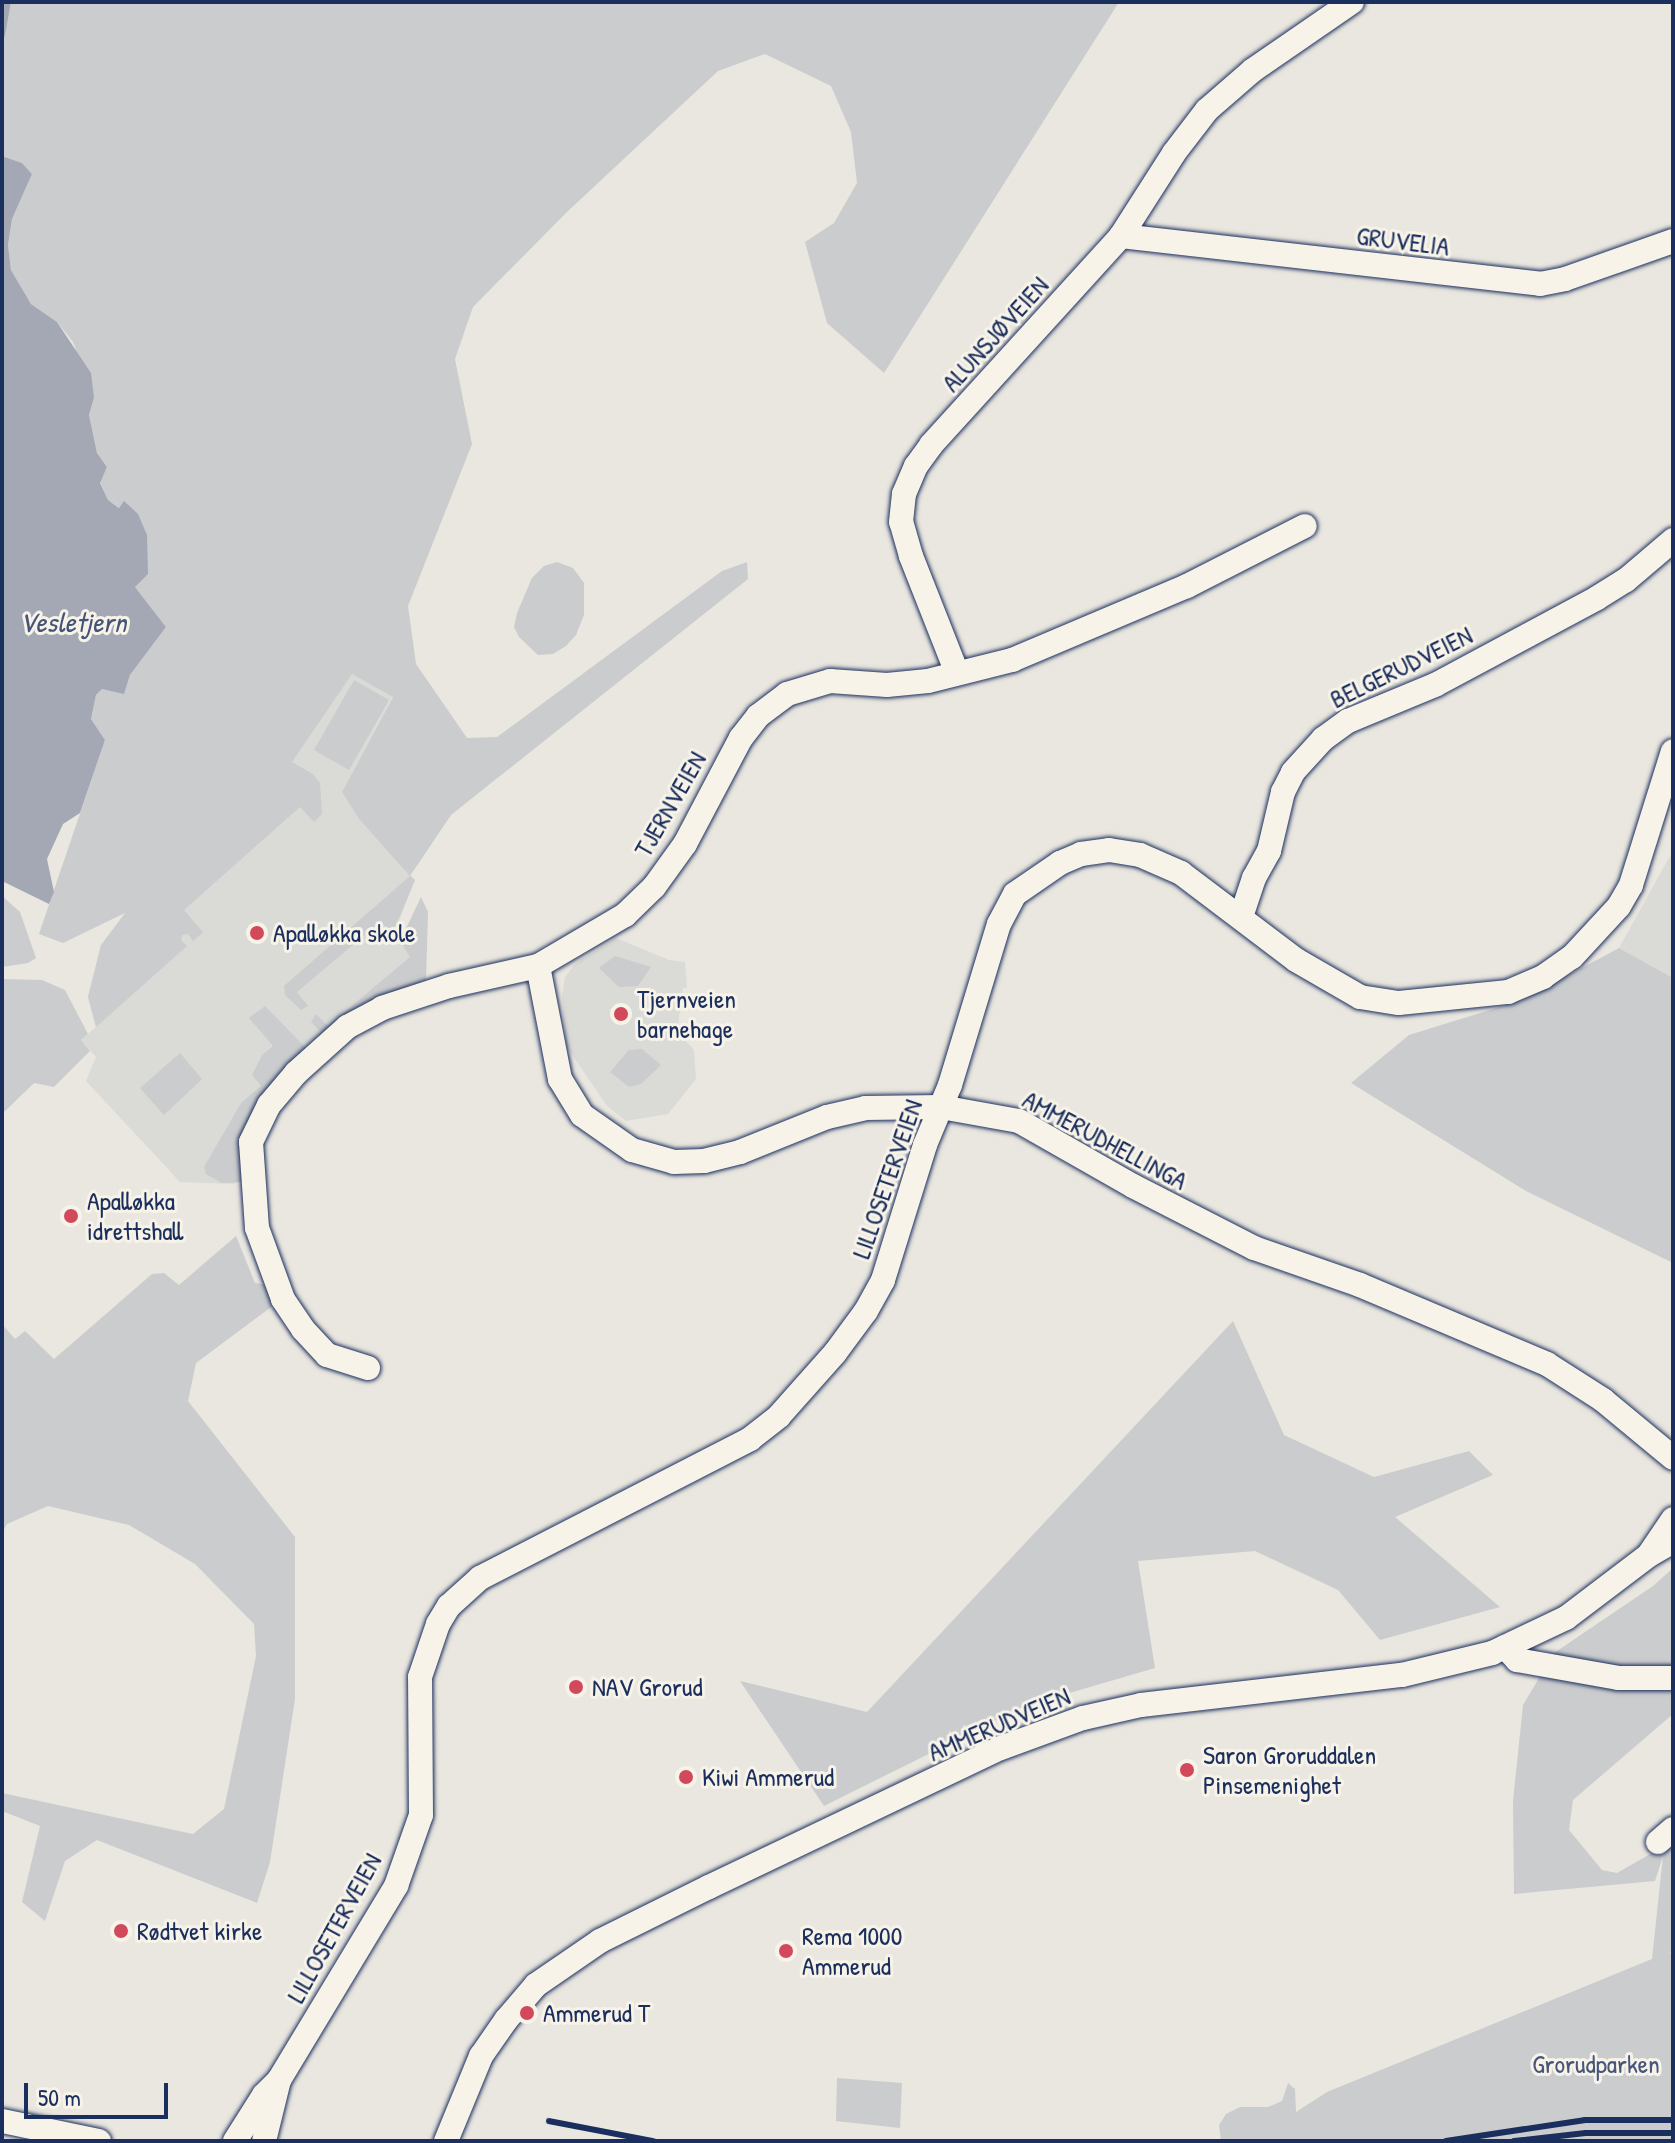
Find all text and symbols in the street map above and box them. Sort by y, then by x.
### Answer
street label: GRUVELIA [1355,220,1451,262]
street label: ALUNSJØVEIEN [935,270,1055,398]
water label: Vesletjern [19,605,127,639]
street label: BELGERUDVEIEN [1325,619,1477,715]
street label: TJERNVEIEN [627,746,713,862]
place label: Apalløkka skole [273,917,415,949]
marker: Apalløkka skole [248,924,266,942]
place label: Tjernveien barnehage [637,983,736,1044]
marker: Tjernveien barnehage [612,1005,630,1023]
street label: AMMERUDHELLINGA [1017,1084,1193,1196]
street label: LILLOSETERVEIEN [845,1095,929,1263]
place label: Apalløkka idrettshall [87,1185,184,1246]
marker: Apalløkka idrettshall [62,1207,80,1225]
place label: NAV Grorud [592,1671,703,1703]
marker: NAV Grorud [567,1678,585,1696]
street label: AMMERUDVEIEN [923,1680,1075,1768]
place label: Saron Groruddalen Pinsemenighet [1203,1739,1376,1800]
place label: Kiwi Ammerud [702,1761,834,1793]
marker: Saron Groruddalen Pinsemenighet [1178,1761,1196,1779]
marker: Kiwi Ammerud [677,1768,695,1786]
street label: LILLOSETERVEIEN [280,1848,388,2008]
place label: Rødtvet kirke [137,1915,262,1947]
place label: Rema 1000 Ammerud [802,1920,902,1982]
marker: Rødtvet kirke [112,1922,130,1940]
marker: Rema 1000 Ammerud [777,1942,795,1960]
place label: Ammerud T [543,1997,650,2029]
marker: Ammerud T [518,2004,536,2022]
park label: Grorudparken [1532,2048,1660,2080]
scale bar [28,2067,172,2117]
text: 50 m [38,2081,81,2113]

